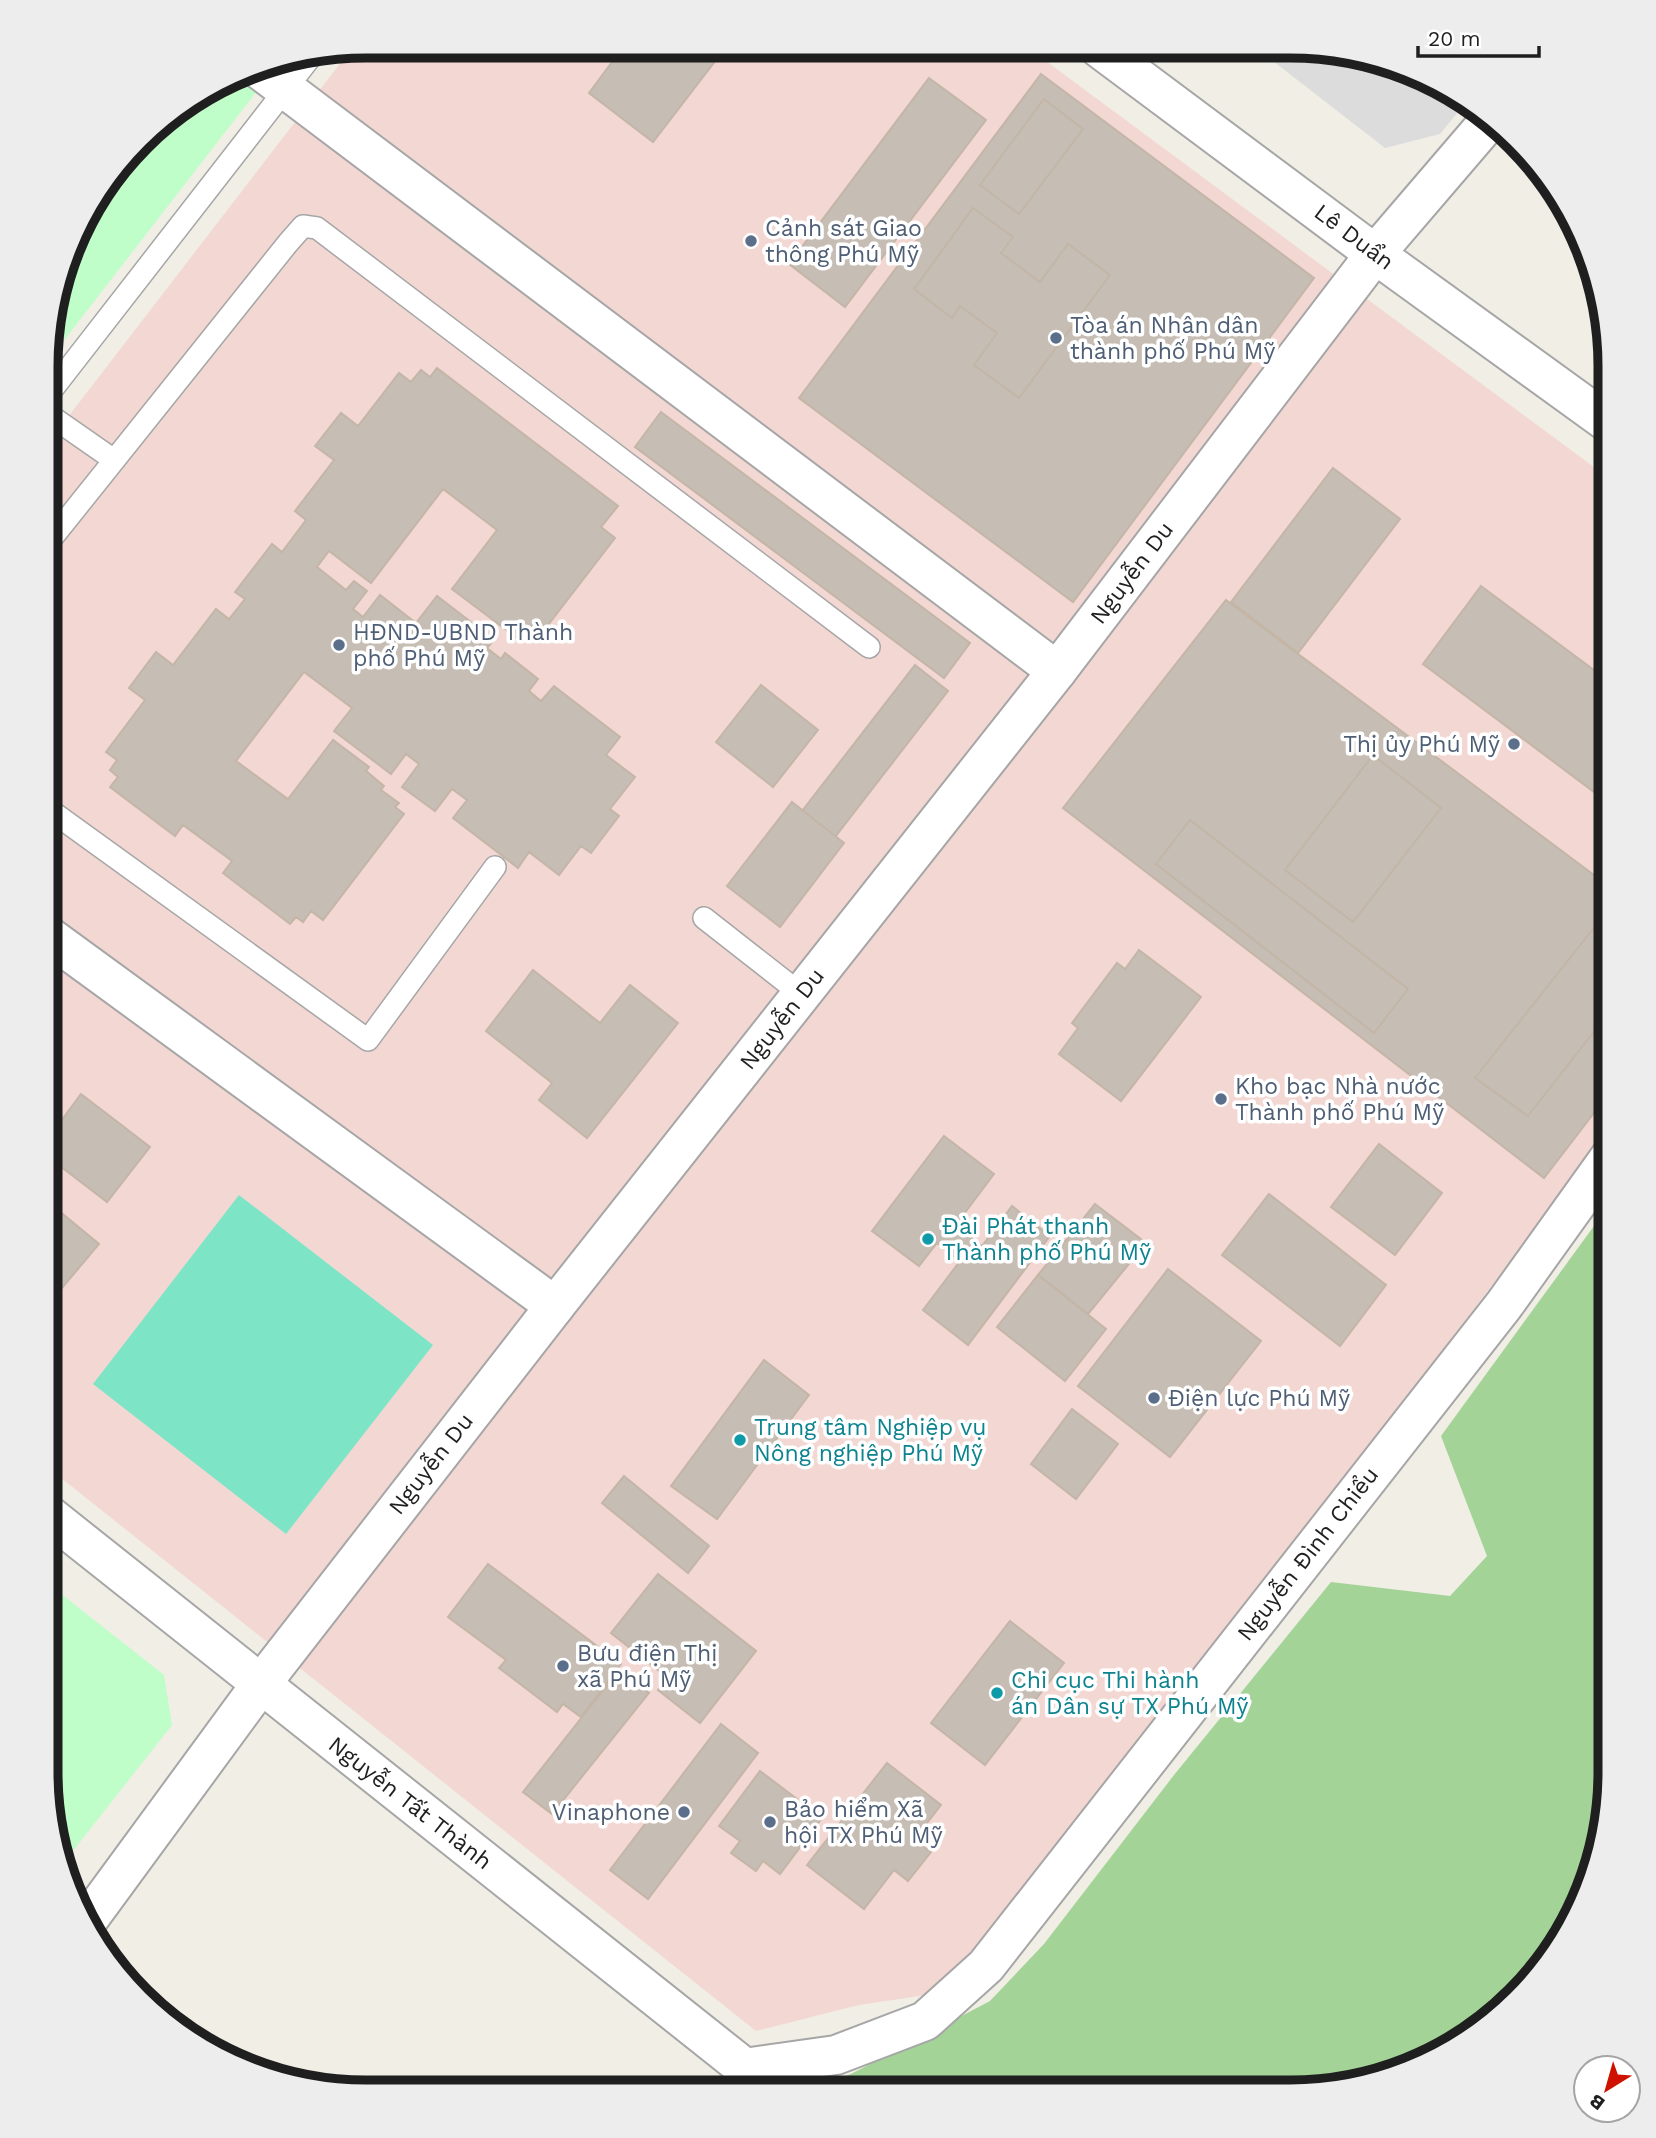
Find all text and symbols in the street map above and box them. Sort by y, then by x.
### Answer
scale bar [1418,14,1539,58]
text: 20 m [1428,26,1480,51]
street label: Lê Duẩn [1309,198,1399,276]
place label: Cảnh sát Giao thông Phú Mỹ [765,215,922,268]
marker: Cảnh sát Giao thông Phú Mỹ [743,233,759,249]
place label: Tòa án Nhân dân thành phố Phú Mỹ [1070,312,1275,365]
marker: Tòa án Nhân dân thành phố Phú Mỹ [1048,330,1064,346]
street label: Nguyễn Du [1084,516,1179,629]
place label: HĐND-UBND Thành phố Phú Mỹ [353,619,573,672]
marker: HĐND-UBND Thành phố Phú Mỹ [331,637,347,653]
place label: Thị ủy Phú Mỹ [1343,731,1500,758]
marker: Thị ủy Phú Mỹ [1506,736,1522,752]
street label: Nguyễn Du [733,962,830,1075]
place label: Kho bạc Nhà nước Thành phố Phú Mỹ [1235,1073,1444,1126]
marker: Kho bạc Nhà nước Thành phố Phú Mỹ [1213,1091,1229,1107]
place label: Đài Phát thanh Thành phố Phú Mỹ [942,1213,1151,1266]
marker: Đài Phát thanh Thành phố Phú Mỹ [920,1231,936,1247]
place label: Điện lực Phú Mỹ [1168,1385,1350,1412]
marker: Điện lực Phú Mỹ [1146,1390,1162,1406]
street label: Nguyễn Du [382,1407,479,1520]
place label: Trung tâm Nghiệp vụ Nông nghiệp Phú Mỹ [754,1414,986,1467]
marker: Trung tâm Nghiệp vụ Nông nghiệp Phú Mỹ [732,1432,748,1448]
street label: Nguyễn Đình Chiểu [1231,1461,1384,1646]
place label: Bưu điện Thị xã Phú Mỹ [577,1640,717,1693]
marker: Bưu điện Thị xã Phú Mỹ [555,1658,571,1674]
place label: Chi cục Thi hành án Dân sự TX Phú Mỹ [1011,1667,1249,1720]
marker: Chi cục Thi hành án Dân sự TX Phú Mỹ [989,1685,1005,1701]
street label: Nguyễn Tất Thành [323,1730,498,1875]
place label: Bảo hiểm Xã hội TX Phú Mỹ [784,1796,943,1849]
place label: Vinaphone [552,1799,670,1826]
marker: Vinaphone [676,1804,692,1820]
marker: Bảo hiểm Xã hội TX Phú Mỹ [762,1814,778,1830]
north arrow [1572,2054,1642,2124]
text: B [1585,2089,1609,2115]

